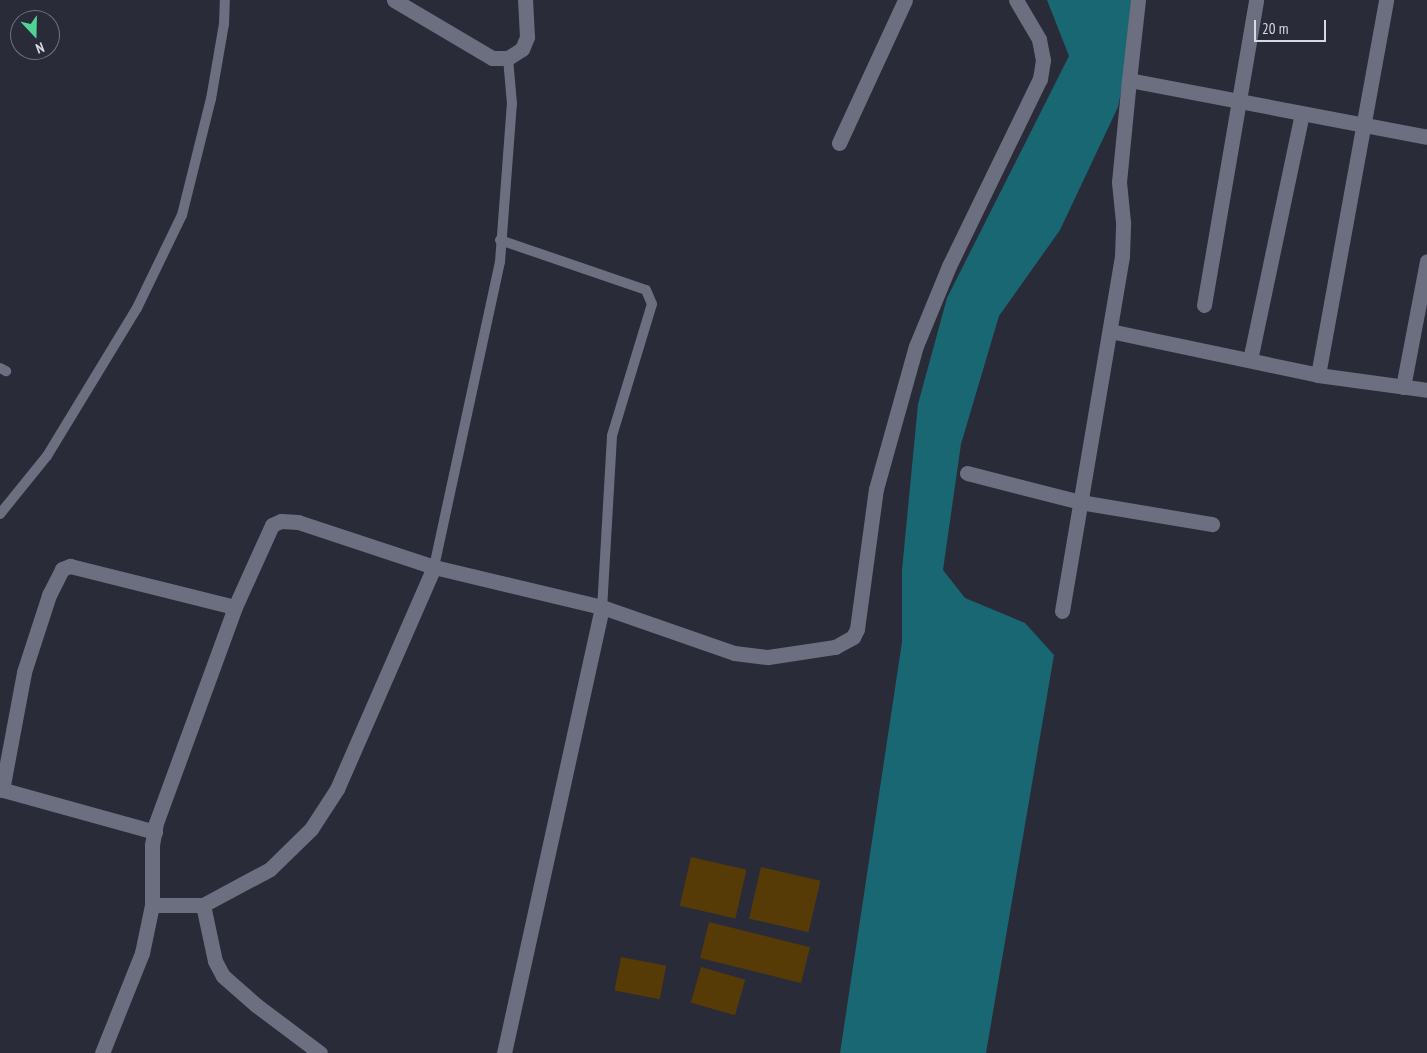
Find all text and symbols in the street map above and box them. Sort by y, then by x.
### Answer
north arrow [10,10,60,60]
scale bar [1257,10,1330,42]
text: 20 m [1262,19,1288,38]
text: N [33,38,47,58]

